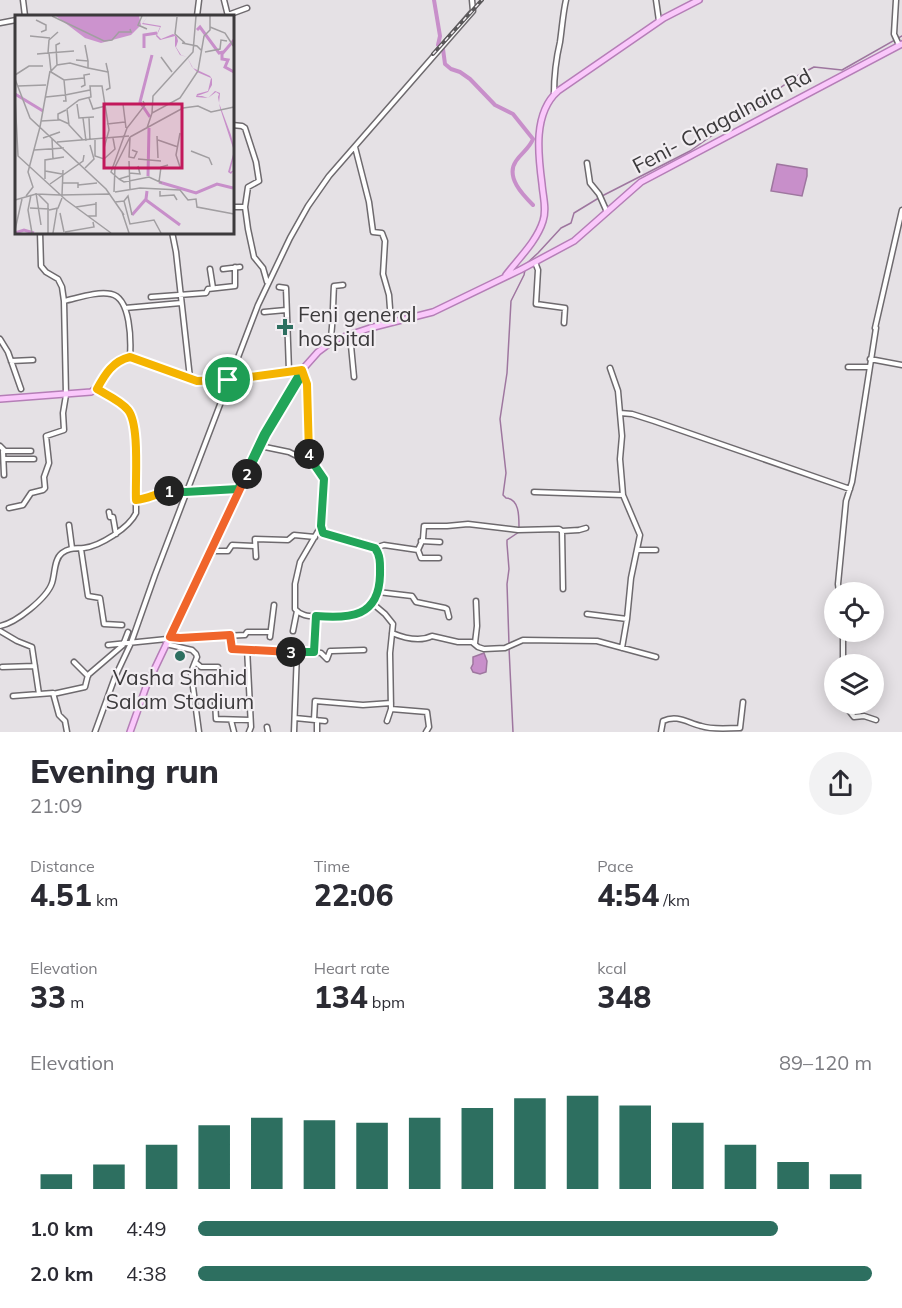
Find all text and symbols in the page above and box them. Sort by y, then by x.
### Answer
inset map [15,15,234,234]
street label: Feni- Chagalnaia Rd [628,62,815,178]
place label: Feni general hospital [298,301,417,351]
marker: Feni general hospital [276,318,294,336]
pin [202,354,253,405]
icon: arrive [211,363,244,396]
pin: 4 [294,439,324,469]
text: 4 [304,444,314,464]
pin: 2 [232,459,262,489]
text: 2 [242,464,252,484]
pin: 1 [154,476,184,506]
text: 1 [164,481,174,501]
map controls [824,582,884,714]
button: locate [824,582,884,642]
pin: 3 [276,637,306,667]
text: 3 [286,642,296,662]
marker: Vasha Shahid Salam Stadium [173,649,187,663]
button: layers [824,654,884,714]
place label: Vasha Shahid Salam Stadium [106,664,254,714]
text: Evening run [30,750,219,791]
button: share [809,752,872,815]
text: 21:09 [30,793,83,818]
text: Distance [30,856,95,876]
text: Time [314,856,350,876]
text: Pace [597,856,633,876]
text: 4.51 [30,876,92,914]
text: 22:06 [314,876,393,914]
text: 4:54 [597,876,659,914]
text: km [92,890,118,910]
text: /km [659,890,690,910]
text: Elevation [30,958,98,978]
text: Heart rate [314,958,390,978]
text: kcal [597,958,627,978]
text: 33 [30,978,66,1016]
text: 134 [314,978,368,1016]
text: 348 [597,978,651,1016]
text: m [66,992,84,1012]
text: bpm [368,992,405,1012]
text: Elevation [30,1050,115,1075]
text: 89–120 m [779,1050,872,1075]
text: 1.0 km [30,1216,93,1241]
text: 4:49 [126,1216,167,1241]
text: 2.0 km [30,1261,93,1286]
text: 4:38 [126,1261,167,1286]

